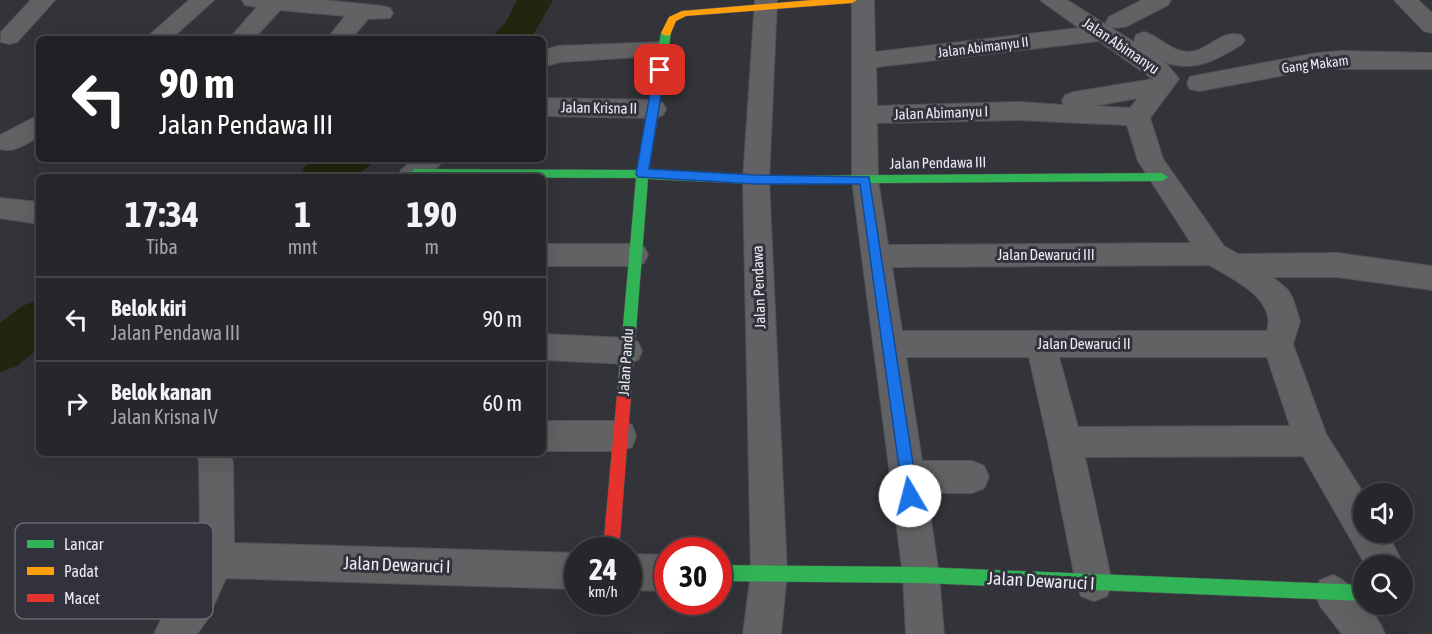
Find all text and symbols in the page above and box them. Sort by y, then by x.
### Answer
street label: Jalan Abimanyu [1080,14,1163,77]
street label: Jalan Abimanyu II [937,33,1029,61]
pin [634,44,685,95]
street label: Gang Makam [1281,52,1349,76]
icon: arrive [643,53,676,86]
text: 90 m [159,59,234,107]
icon: left [60,60,138,138]
street label: Jalan Krisna II [561,98,637,117]
street label: Jalan Abimanyu I [894,102,988,123]
text: Jalan Pendawa III [159,109,333,140]
street label: Jalan Pendawa III [889,153,987,172]
text: 17:34 [125,193,199,235]
text: 1 [294,193,311,235]
text: 190 [406,193,457,235]
text: Tiba [146,235,178,258]
text: mnt [288,235,318,258]
text: m [425,235,439,258]
street label: Jalan Pendawa [749,245,768,329]
street label: Jalan Dewaruci III [997,246,1095,263]
text: Belok kiri [111,295,186,321]
icon: left [60,303,93,336]
text: 90 m [482,306,522,332]
text: Jalan Pendawa III [111,321,240,344]
street label: Jalan Pandu [615,328,636,396]
street label: Jalan Dewaruci II [1037,335,1131,352]
text: Belok kanan [111,379,212,405]
icon: right [60,387,93,420]
text: 60 m [482,390,522,416]
text: Jalan Krisna IV [111,405,218,428]
position arrow [878,464,942,528]
map controls [1353,483,1413,615]
button: sound [1353,483,1413,543]
legend [15,523,213,619]
text: Lancar [64,535,104,553]
speed limit sign: 30 [654,537,732,615]
street label: Jalan Dewaruci I [343,552,451,577]
text: 24 [589,552,617,586]
button: search [1353,555,1413,615]
text: Padat [64,562,99,580]
street label: Jalan Dewaruci I [987,567,1095,594]
text: km/h [588,583,618,600]
text: Macet [64,589,100,607]

